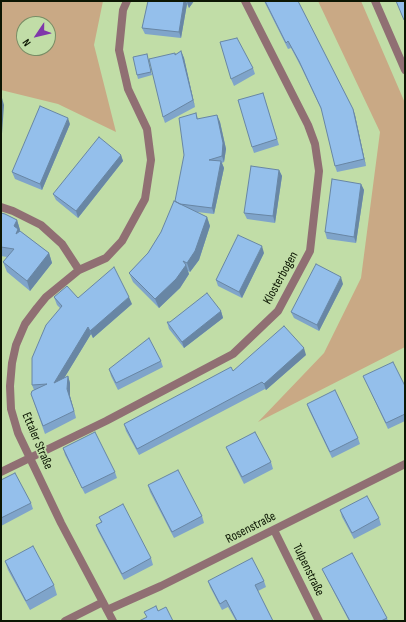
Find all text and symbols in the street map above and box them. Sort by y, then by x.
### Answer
north arrow [16,16,56,56]
text: N [20,36,34,49]
street label: Klosterbogen [260,249,302,307]
street label: Ettaler Straße [18,410,56,472]
street label: Rosenstraße [223,509,279,547]
street label: Tulpenstraße [289,541,327,599]

